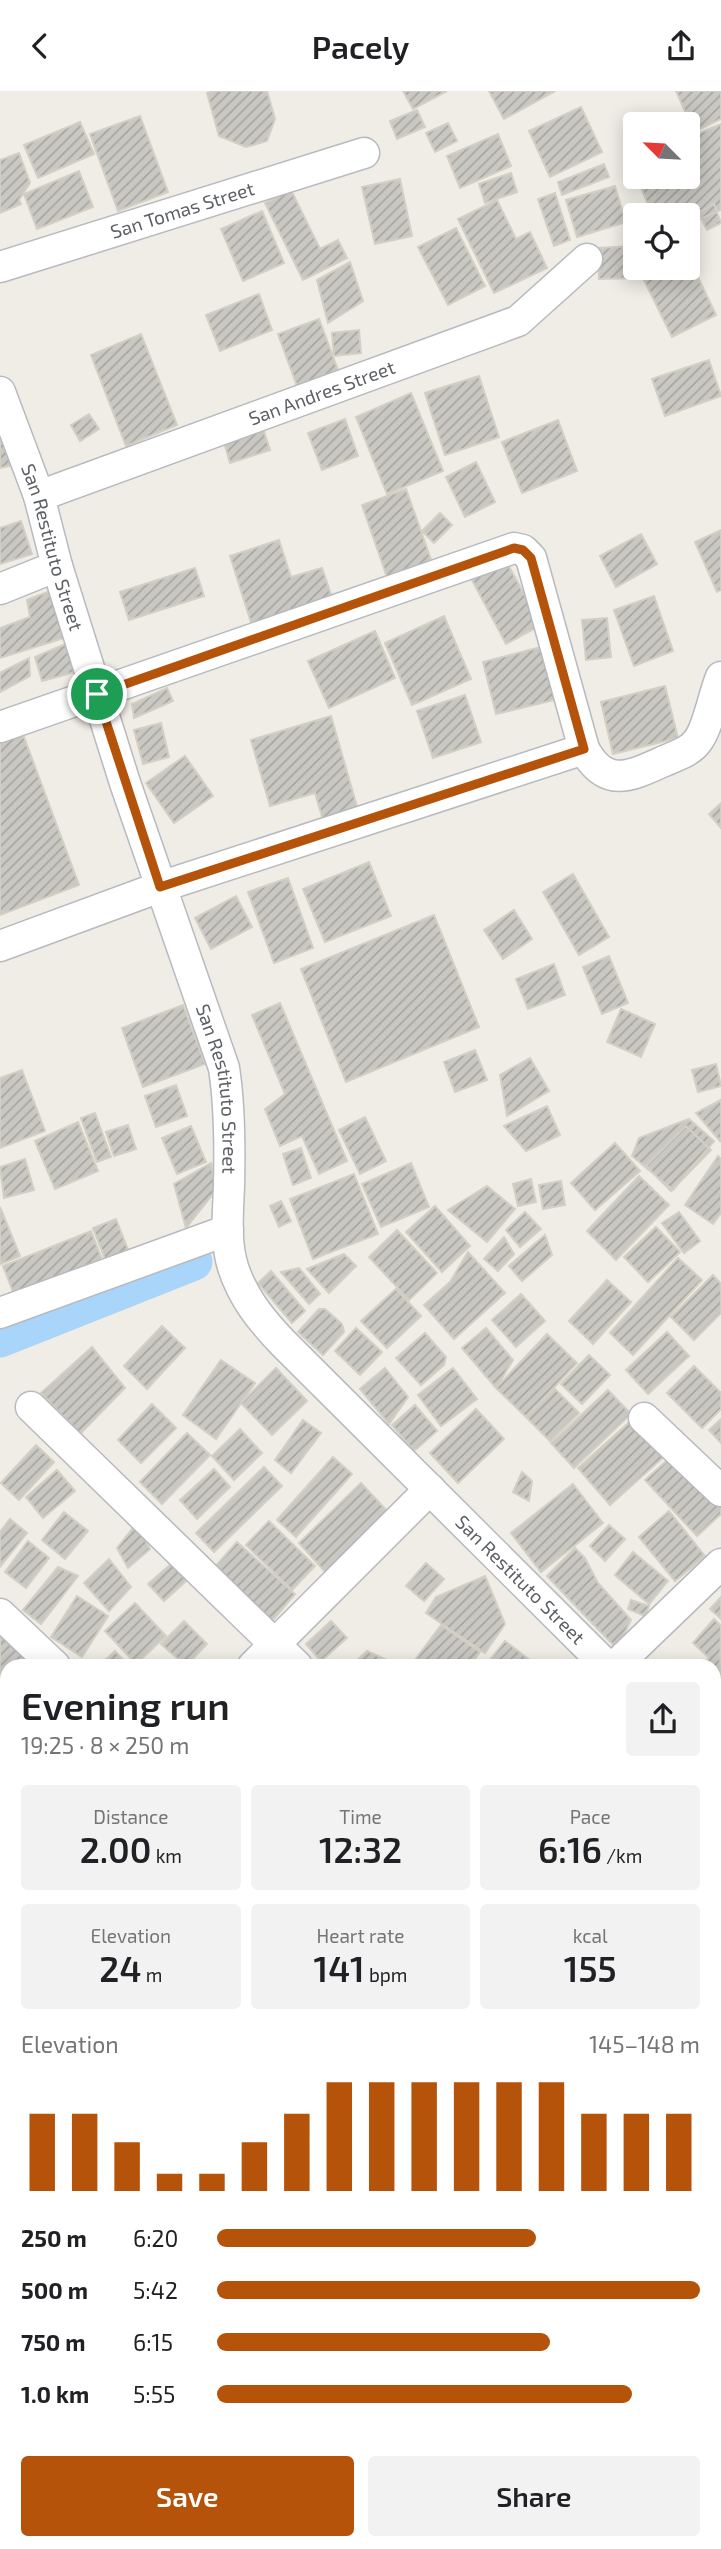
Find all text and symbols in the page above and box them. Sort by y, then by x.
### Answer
icon: back [21,27,59,65]
text: Pacely [312,27,409,65]
icon: share [662,27,700,65]
north arrow [623,112,700,189]
map controls [623,112,700,280]
street label: San Tomas Street [107,176,257,243]
button: locate [623,203,700,280]
street label: San Andres Street [245,355,398,429]
street label: San Restituto Street [17,460,89,633]
pin [67,664,127,724]
icon: arrive [78,675,116,713]
street label: San Restituto Street [192,1001,241,1174]
street label: San Restituto Street [451,1510,590,1648]
text: Evening run [21,1682,230,1728]
button: share [626,1682,700,1756]
text: 19:25 · 8 × 250 m [21,1731,189,1759]
text: Distance [93,1805,168,1828]
text: Time [339,1805,382,1828]
text: Pace [570,1805,611,1828]
text: 2.00 [80,1828,151,1870]
text: 12:32 [319,1828,402,1870]
text: 6:16 [538,1828,602,1870]
text: km [151,1844,182,1867]
text: /km [602,1844,642,1867]
text: Elevation [91,1924,171,1947]
text: Heart rate [317,1924,404,1947]
text: kcal [573,1924,608,1947]
text: 24 [99,1947,141,1989]
text: 141 [314,1947,365,1989]
text: 155 [564,1947,617,1989]
text: m [141,1963,162,1986]
text: bpm [365,1963,407,1986]
text: Elevation [21,2030,119,2058]
text: 145–148 m [589,2030,700,2058]
text: 250 m [21,2224,87,2252]
text: 6:20 [133,2224,178,2252]
text: 500 m [21,2276,88,2304]
text: 5:42 [133,2276,178,2304]
text: 750 m [21,2328,86,2356]
text: 6:15 [133,2328,173,2356]
text: 1.0 km [21,2380,89,2408]
text: 5:55 [133,2380,175,2408]
button: Save [21,2456,354,2536]
button: Share [368,2456,700,2536]

